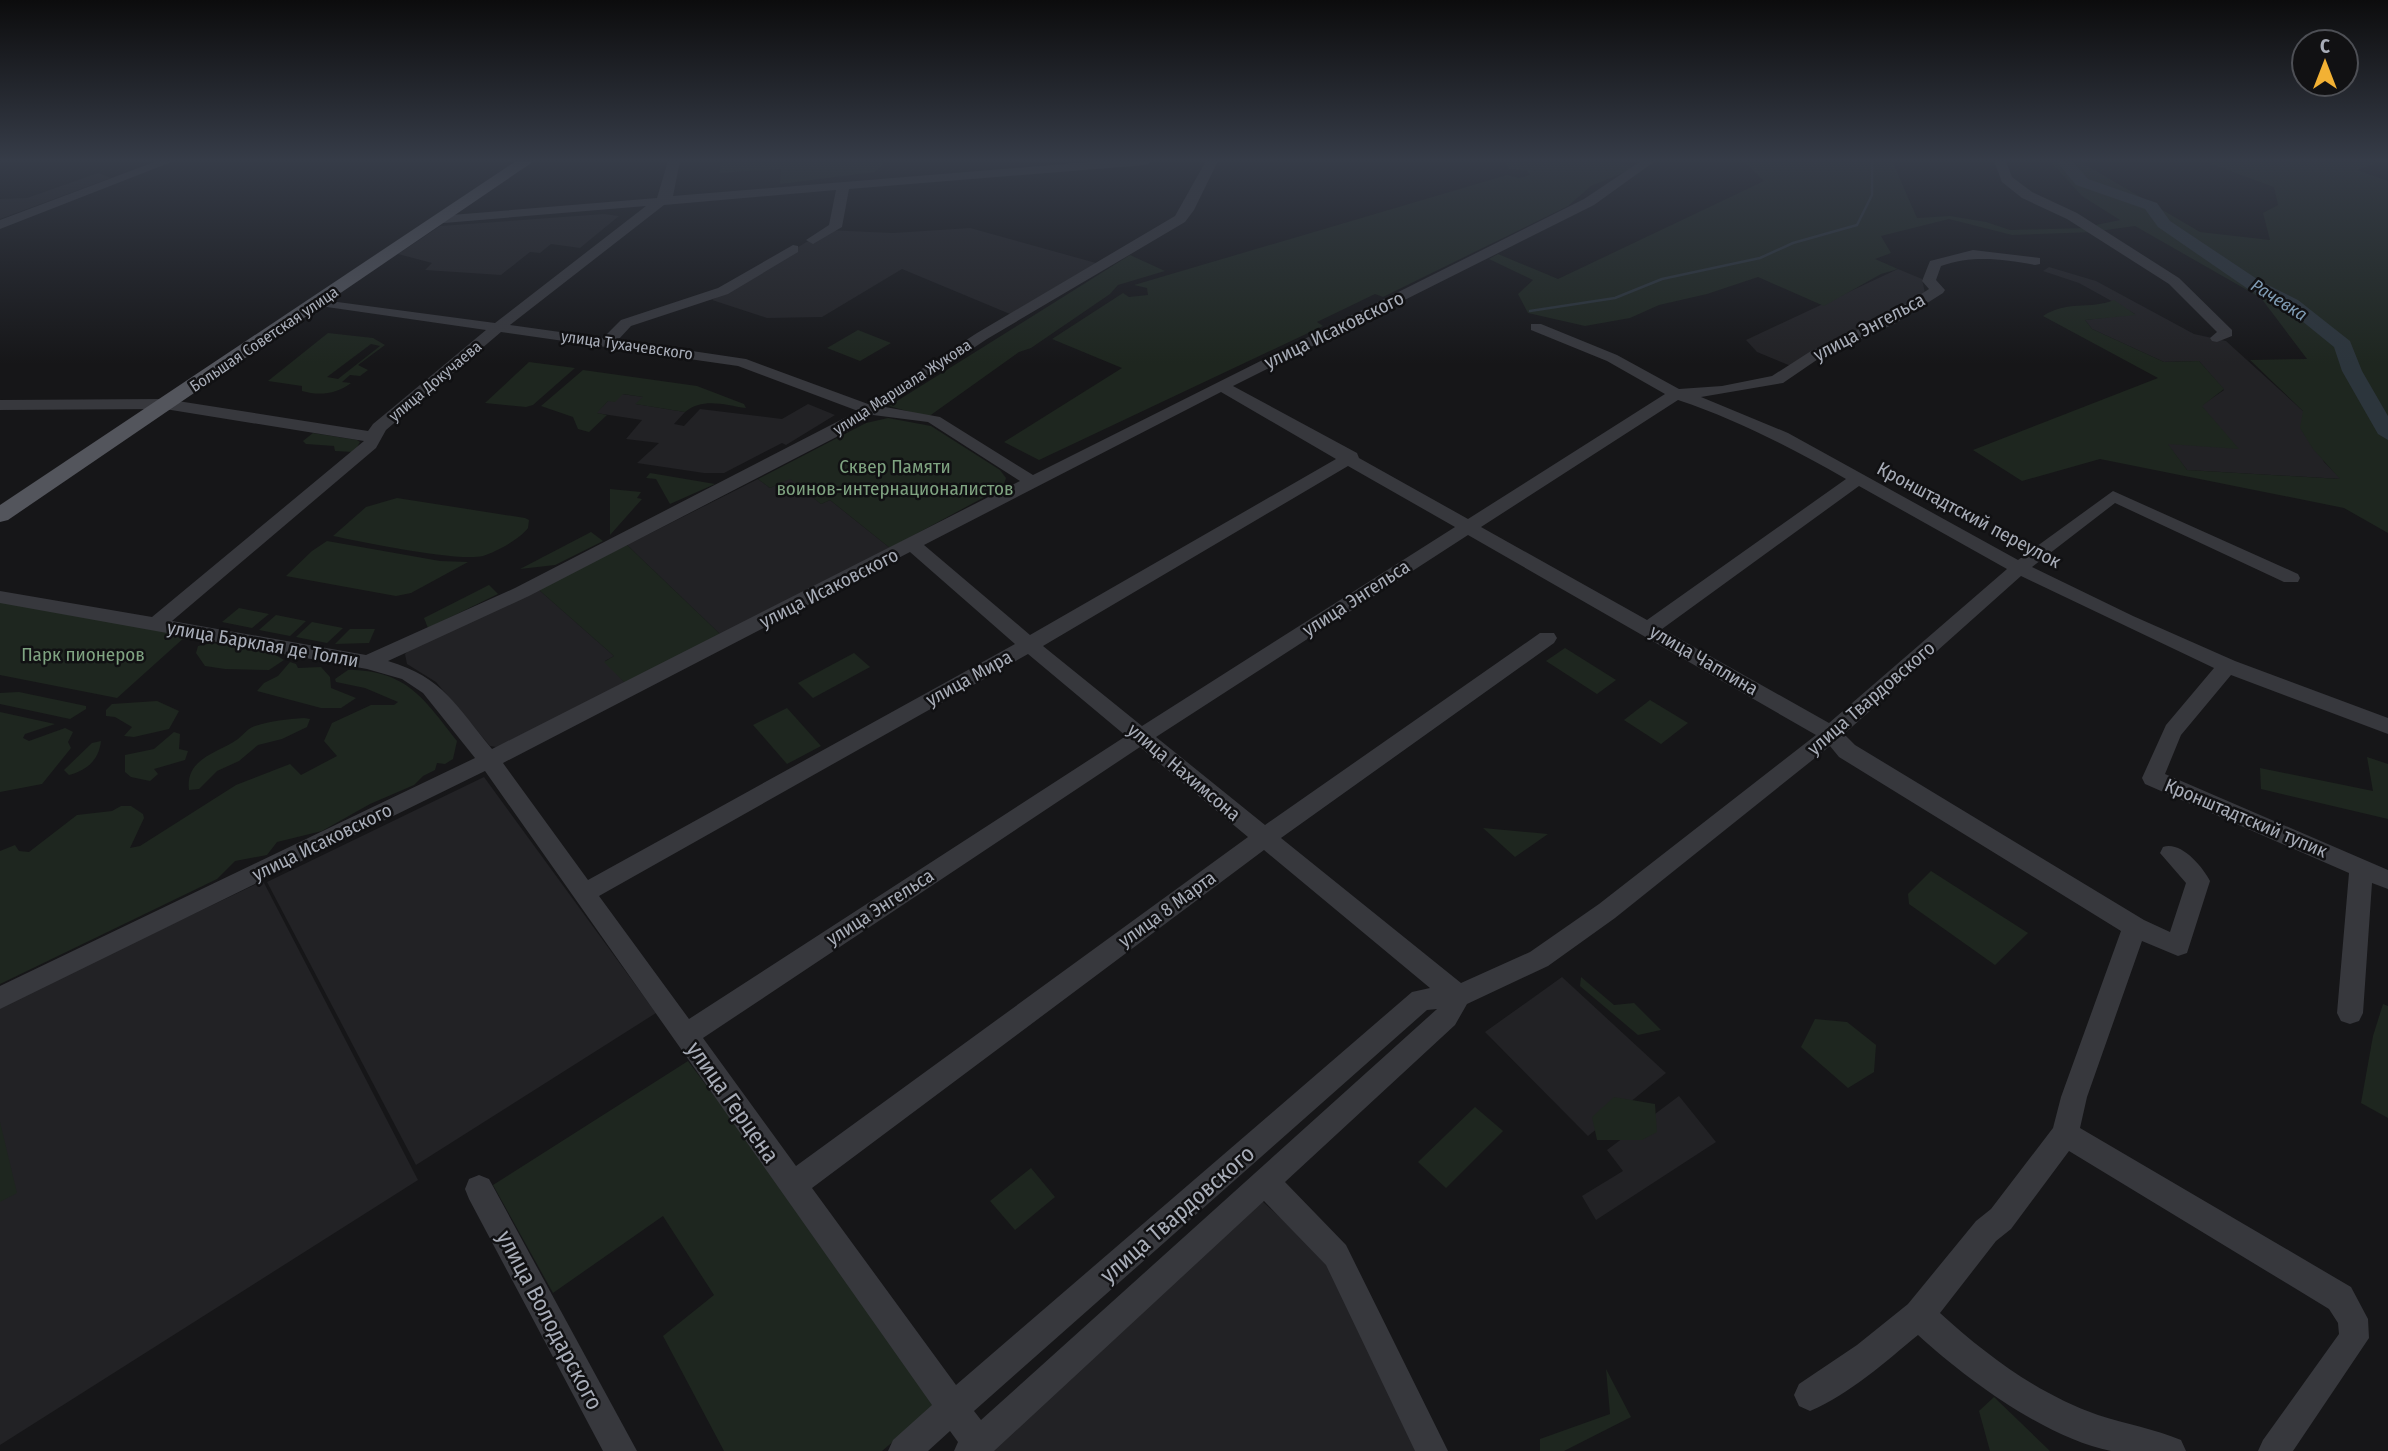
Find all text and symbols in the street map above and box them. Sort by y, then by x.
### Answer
north arrow [2290,28,2360,98]
text: С [2320,35,2330,58]
water label: Рачевка [2247,274,2311,326]
street label: Большая Советская улица [186,282,342,396]
street label: улица Исаковского [1260,286,1408,374]
street label: улица Энгельса [1809,288,1929,366]
street label: улица Тухачевского [560,326,694,364]
street label: улица Маршала Жукова [829,335,975,439]
street label: улица Докучаева [385,337,485,425]
park label: Cквер Памяти воинов-интернационалистов [776,455,1014,500]
street label: Кронштадтский переулок [1873,457,2065,573]
street label: улица Исаковского [756,543,902,633]
street label: улица Энгельса [1298,555,1414,641]
street label: улица Барклая де Толли [165,616,361,672]
street label: улица Чаплина [1646,620,1762,700]
street label: улица Твардовского [1802,636,1940,760]
park label: Парк пионеров [21,643,145,666]
street label: улица Мира [922,645,1016,711]
street label: улица Нахимсона [1123,718,1245,826]
street label: Кронштадтский тупик [2161,773,2331,863]
street label: улица Исаковского [248,798,396,886]
street label: улица Энгельса [822,864,938,950]
street label: улица 8 Марта [1114,866,1220,952]
street label: улица Герцена [681,1036,785,1168]
street label: улица Твардовского [1094,1139,1260,1289]
street label: улица Володарского [491,1225,609,1415]

